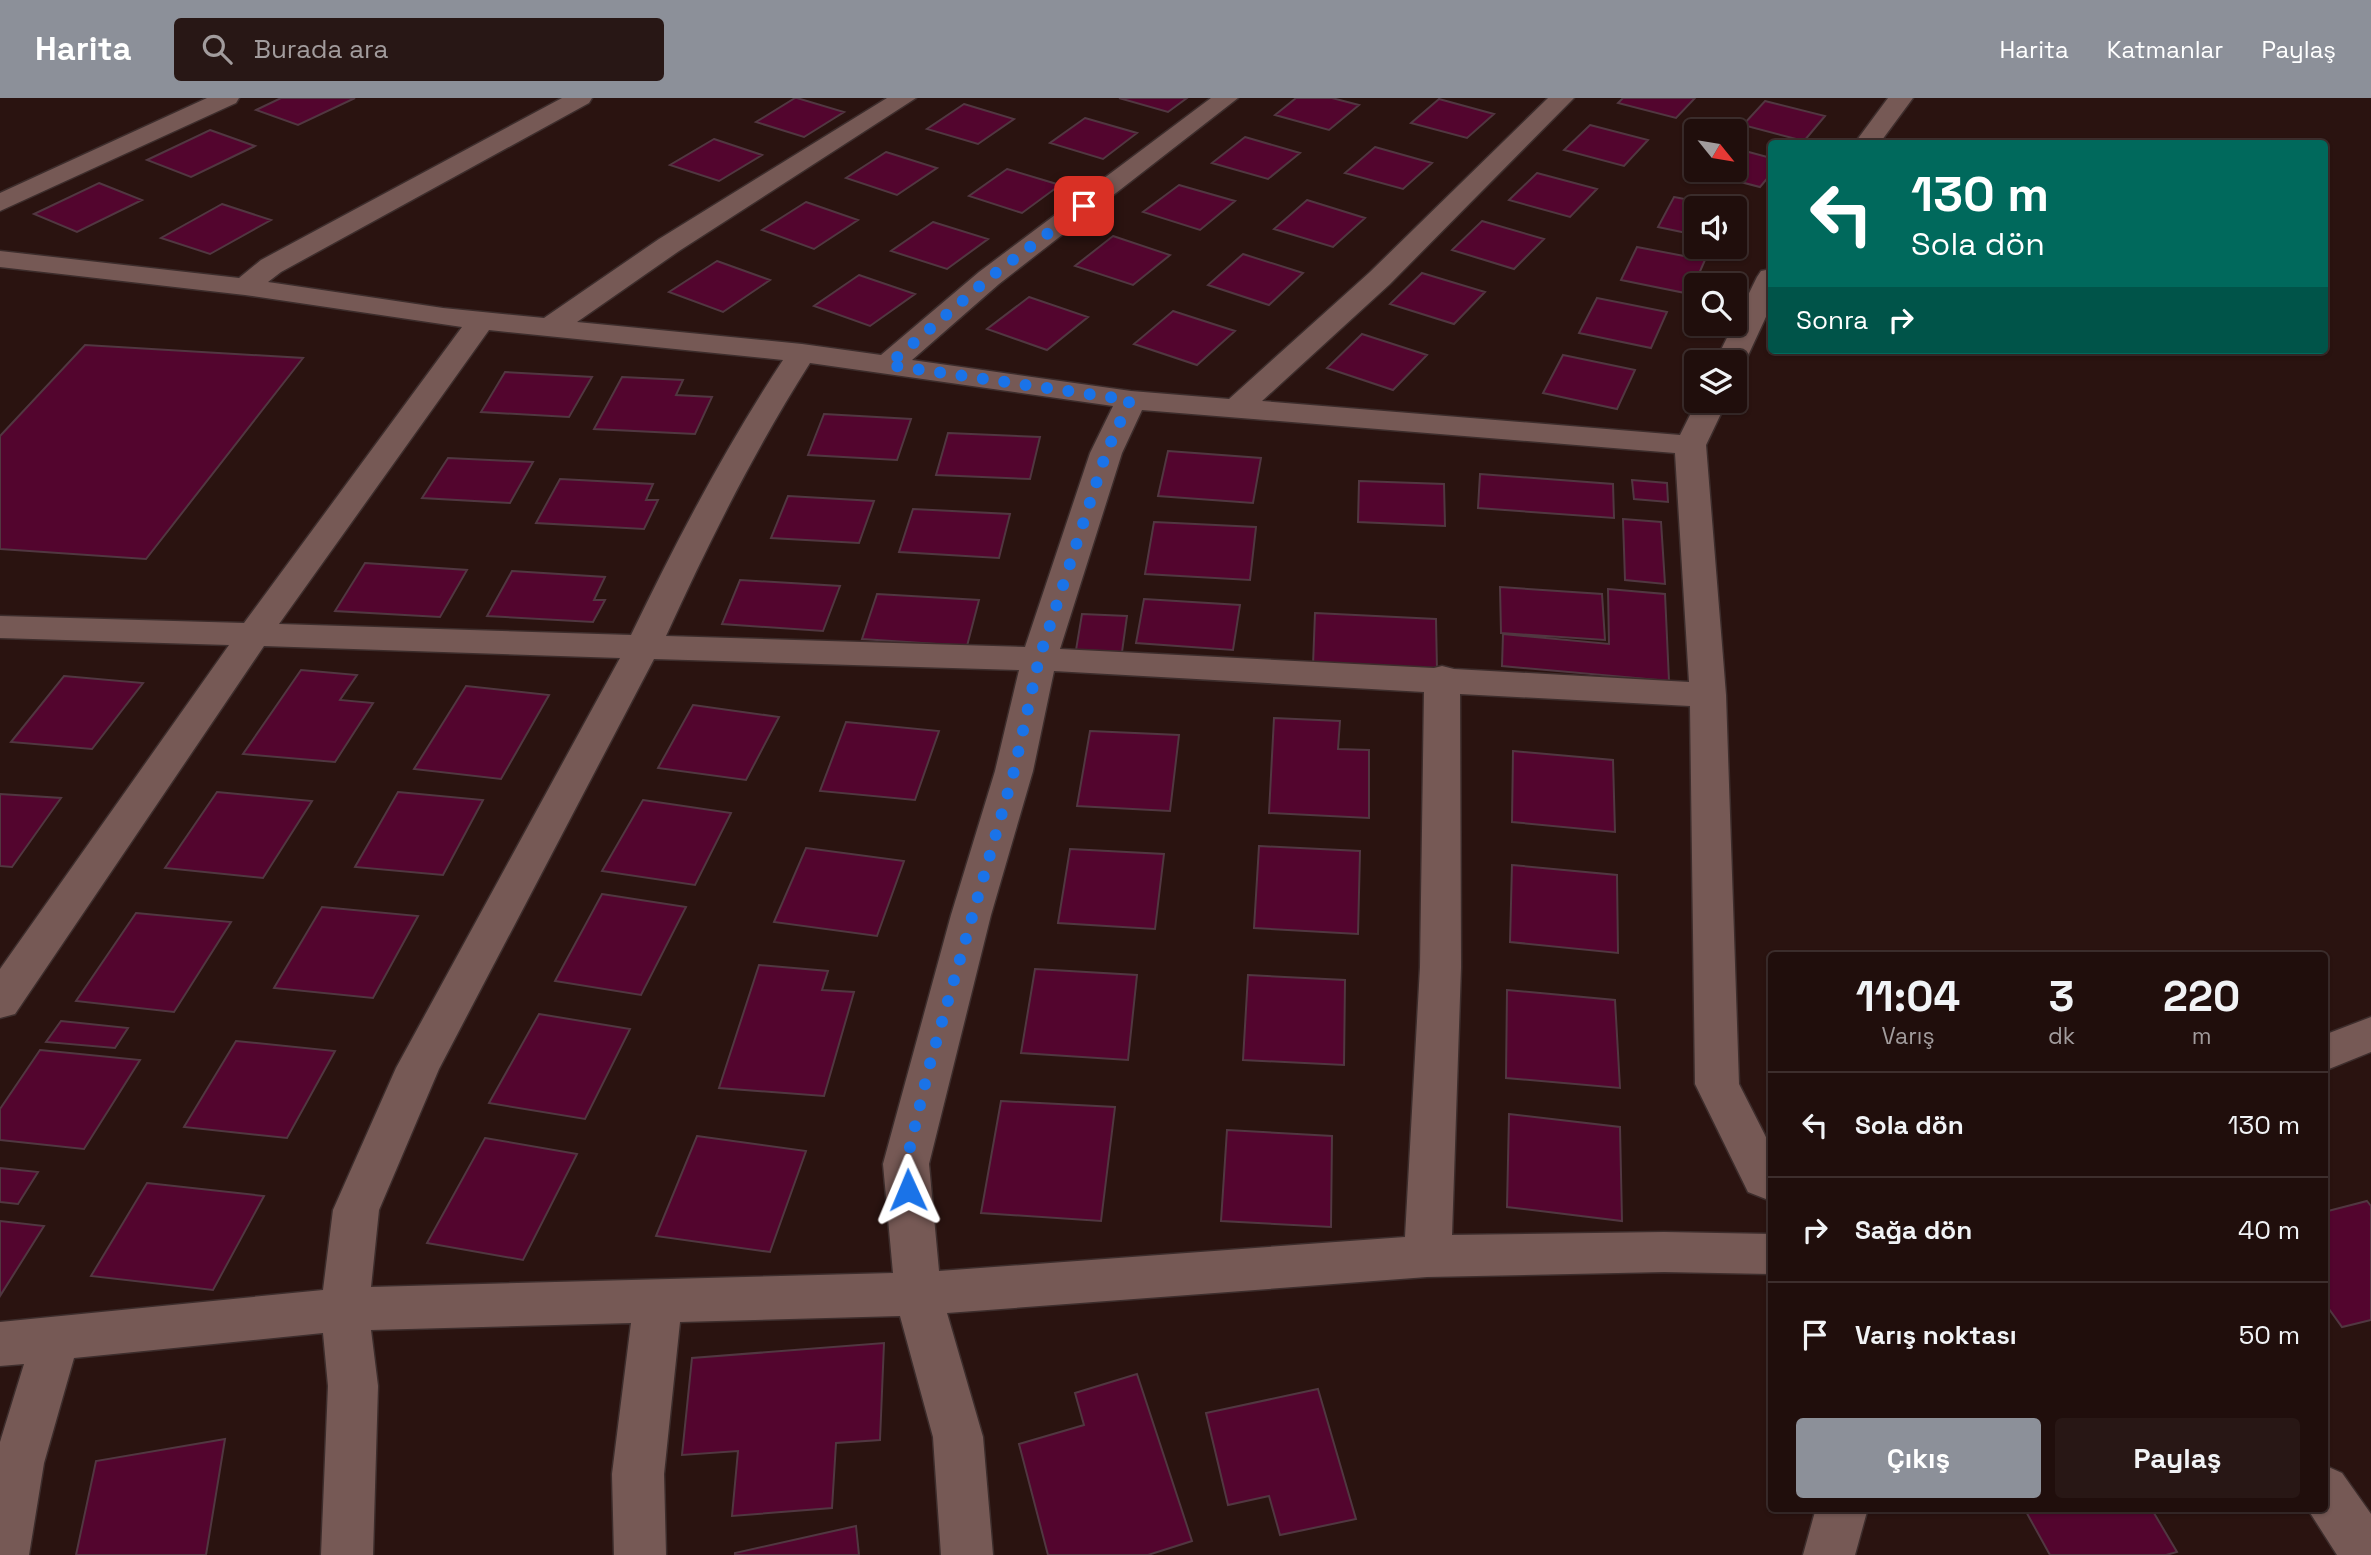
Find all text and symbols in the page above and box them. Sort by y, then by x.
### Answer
search box [174,18,664,81]
text: Harita [35,28,132,70]
icon: search [198,30,236,68]
text: Burada ara [254,32,388,66]
text: Harita [2000,34,2069,65]
text: Katmanlar [2107,34,2223,65]
text: Paylaş [2261,34,2336,65]
north arrow [1684,119,1746,182]
map controls [1684,119,1747,413]
text: 130 m [1911,163,2049,225]
icon: left [1796,168,1887,259]
pin [1054,176,1114,236]
icon: arrive [1065,187,1103,225]
button: sound [1684,196,1747,259]
text: Sola dön [1911,224,2045,264]
button: search [1684,273,1747,336]
icon: right [1882,301,1920,339]
text: Sonra [1796,303,1868,337]
button: layers [1684,350,1747,413]
text: 11:04 [1856,970,1960,1023]
text: 3 [2049,970,2074,1023]
text: 220 [2163,970,2240,1023]
text: Varış [1881,1021,1935,1051]
text: dk [2048,1021,2075,1051]
text: m [2192,1021,2212,1051]
icon: left [1796,1106,1834,1144]
text: Sola dön [1855,1108,1964,1142]
text: 130 m [2228,1108,2300,1142]
position arrow [871,1153,945,1227]
icon: right [1796,1211,1834,1249]
text: Sağa dön [1855,1213,1972,1247]
text: 40 m [2238,1213,2300,1247]
icon: arrive [1796,1316,1834,1354]
text: Varış noktası [1855,1318,2017,1352]
text: 50 m [2239,1318,2300,1352]
button: Çıkış [1796,1418,2041,1498]
button: Paylaş [2055,1418,2300,1498]

